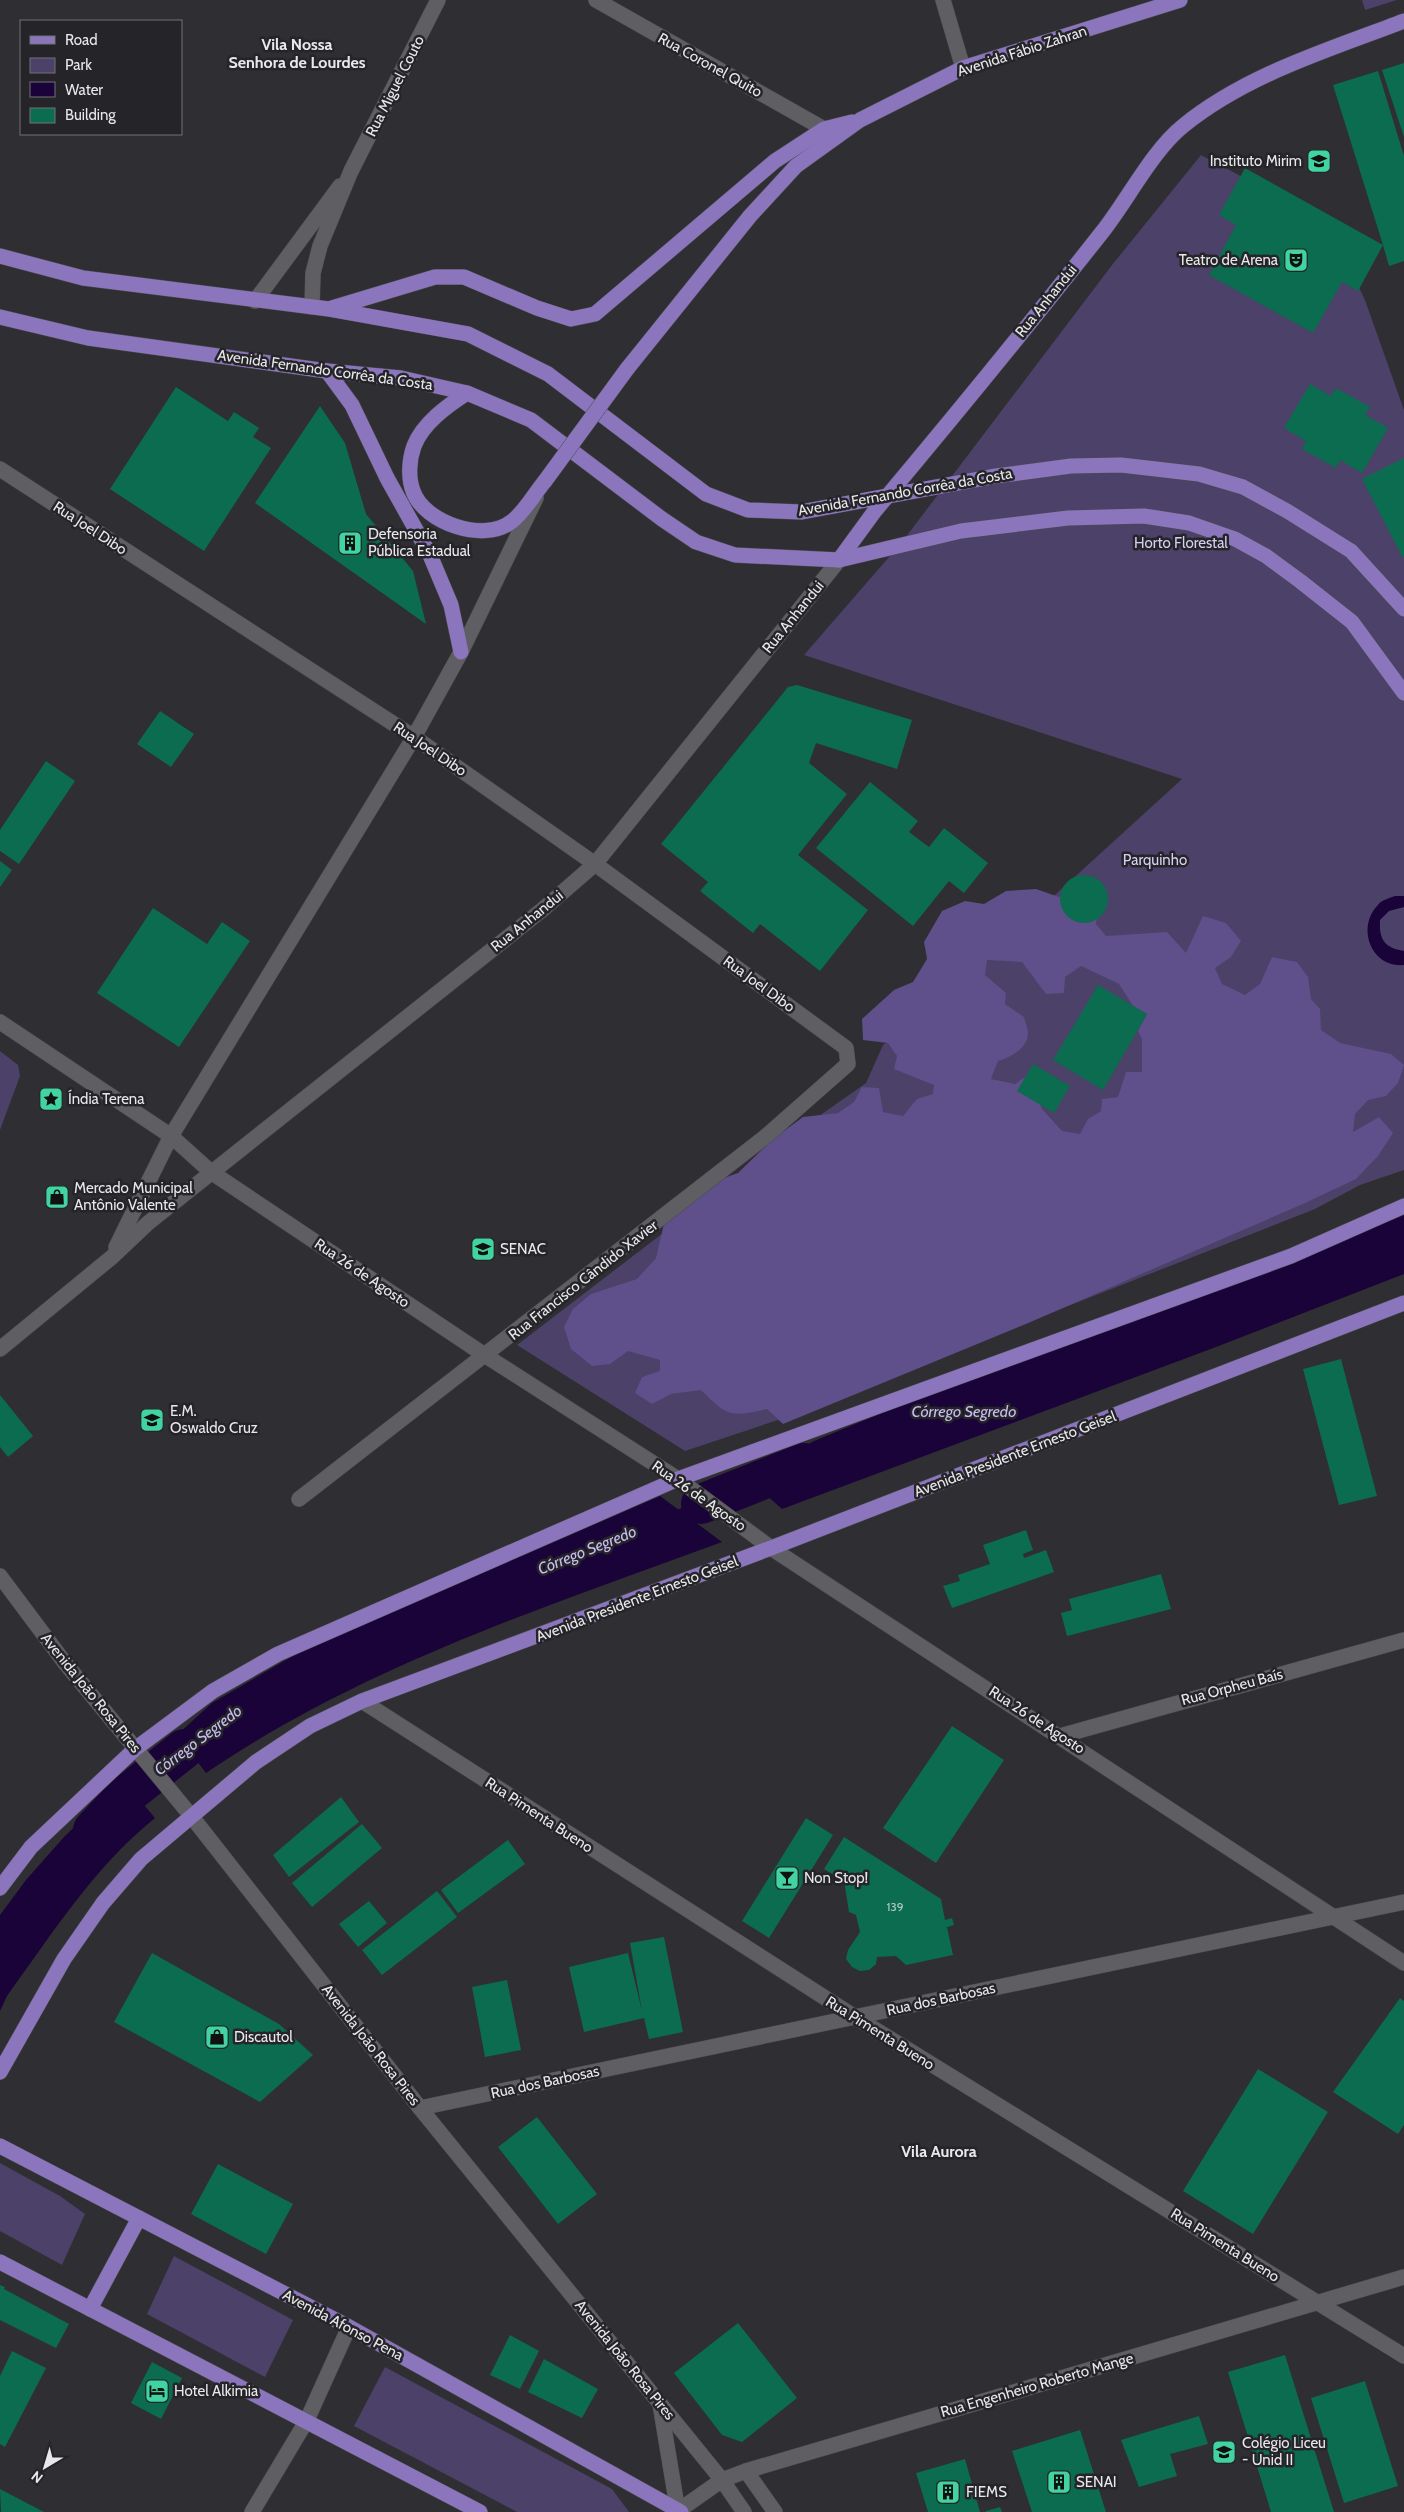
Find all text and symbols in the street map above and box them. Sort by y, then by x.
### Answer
legend [20,20,182,135]
street label: Avenida Fábio Zahran [955,22,1089,80]
street label: Rua Coronel Quito [655,29,765,101]
text: Road [65,31,98,49]
street label: Rua Miguel Couto [362,33,428,139]
district label: Vila Nossa Senhora de Lourdes [228,35,366,72]
text: Park [65,56,92,74]
text: Water [65,81,103,99]
text: Building [65,106,116,124]
school or university icon: Instituto Mirim [1306,148,1332,174]
place label: Instituto Mirim [1210,152,1302,170]
theatre icon: Teatro de Arena [1283,247,1309,273]
place label: Teatro de Arena [1179,251,1279,269]
street label: Rua Anhandui [1011,261,1081,341]
street label: Avenida Fernando Corrêa da Costa [216,346,435,394]
street label: Avenida Fernando Corrêa da Costa [797,464,1014,520]
street label: Rua Joel Dibo [50,497,130,559]
place label: Defensoria Pública Estadual [368,525,471,560]
building icon: Defensoria Pública Estadual [337,530,363,556]
park label: Horto Florestal [1134,534,1228,552]
street label: Rua Anhandui [758,577,828,657]
street label: Rua Joel Dibo [390,718,470,780]
park label: Parquinho [1123,851,1187,869]
street label: Rua Anhandui [487,886,567,956]
street label: Rua Joel Dibo [720,952,798,1016]
place icon: Índia Terena [38,1086,64,1112]
place label: Índia Terena [68,1089,145,1108]
place label: Mercado Municipal Antônio Valente [74,1179,193,1214]
shop icon: Mercado Municipal Antônio Valente [44,1184,70,1210]
street label: Rua Francisco Cândido Xavier [505,1216,661,1344]
street label: Rua 26 de Agosto [311,1235,413,1311]
school or university icon: SENAC [470,1236,496,1262]
place label: SENAC [500,1240,546,1258]
place label: E.M. Oswaldo Cruz [170,1402,258,1437]
water label: Córrego Segredo [912,1402,1016,1421]
school or university icon: E.M. Oswaldo Cruz [139,1407,165,1433]
street label: Avenida Presidente Ernesto Geisel [912,1407,1119,1501]
street label: Rua 26 de Agosto [648,1457,750,1535]
water label: Córrego Segredo [535,1522,639,1578]
street label: Avenida Presidente Ernesto Geisel [534,1552,741,1646]
street label: Avenida João Rosa Pires [37,1630,145,1756]
street label: Rua Orpheu Baís [1179,1665,1285,1709]
street label: Rua 26 de Agosto [986,1682,1088,1758]
water label: Córrego Segredo [150,1701,246,1779]
street label: Rua Pimenta Bueno [482,1773,596,1857]
bar icon: Non Stop! [774,1865,800,1891]
place label: Non Stop! [804,1869,868,1887]
house number: 139 [886,1899,904,1914]
street label: Rua dos Barbosas [885,1979,997,2019]
street label: Avenida João Rosa Pires [318,1981,424,2109]
street label: Rua Pimenta Bueno [822,1992,938,2074]
shop icon: Discautol [204,2024,230,2050]
place label: Discautol [234,2028,293,2046]
street label: Rua dos Barbosas [489,2062,601,2102]
district label: Vila Aurora [901,2142,977,2161]
street label: Rua Pimenta Bueno [1167,2204,1283,2286]
street label: Avenida Afonso Pena [280,2286,407,2365]
street label: Avenida João Rosa Pires [571,2297,679,2423]
street label: Rua Engenheiro Roberto Mange [939,2349,1136,2421]
hotel icon: Hotel Alkimia [144,2378,170,2404]
place label: Hotel Alkimia [174,2382,259,2400]
place label: Colégio Liceu - Unid II [1242,2434,1326,2469]
school or university icon: Colégio Liceu - Unid II [1211,2439,1237,2465]
north arrow [20,2442,70,2492]
text: N [28,2467,46,2487]
building icon: SENAI [1046,2469,1072,2495]
place label: SENAI [1076,2473,1117,2491]
building icon: FIEMS [935,2479,961,2505]
place label: FIEMS [966,2483,1007,2501]

